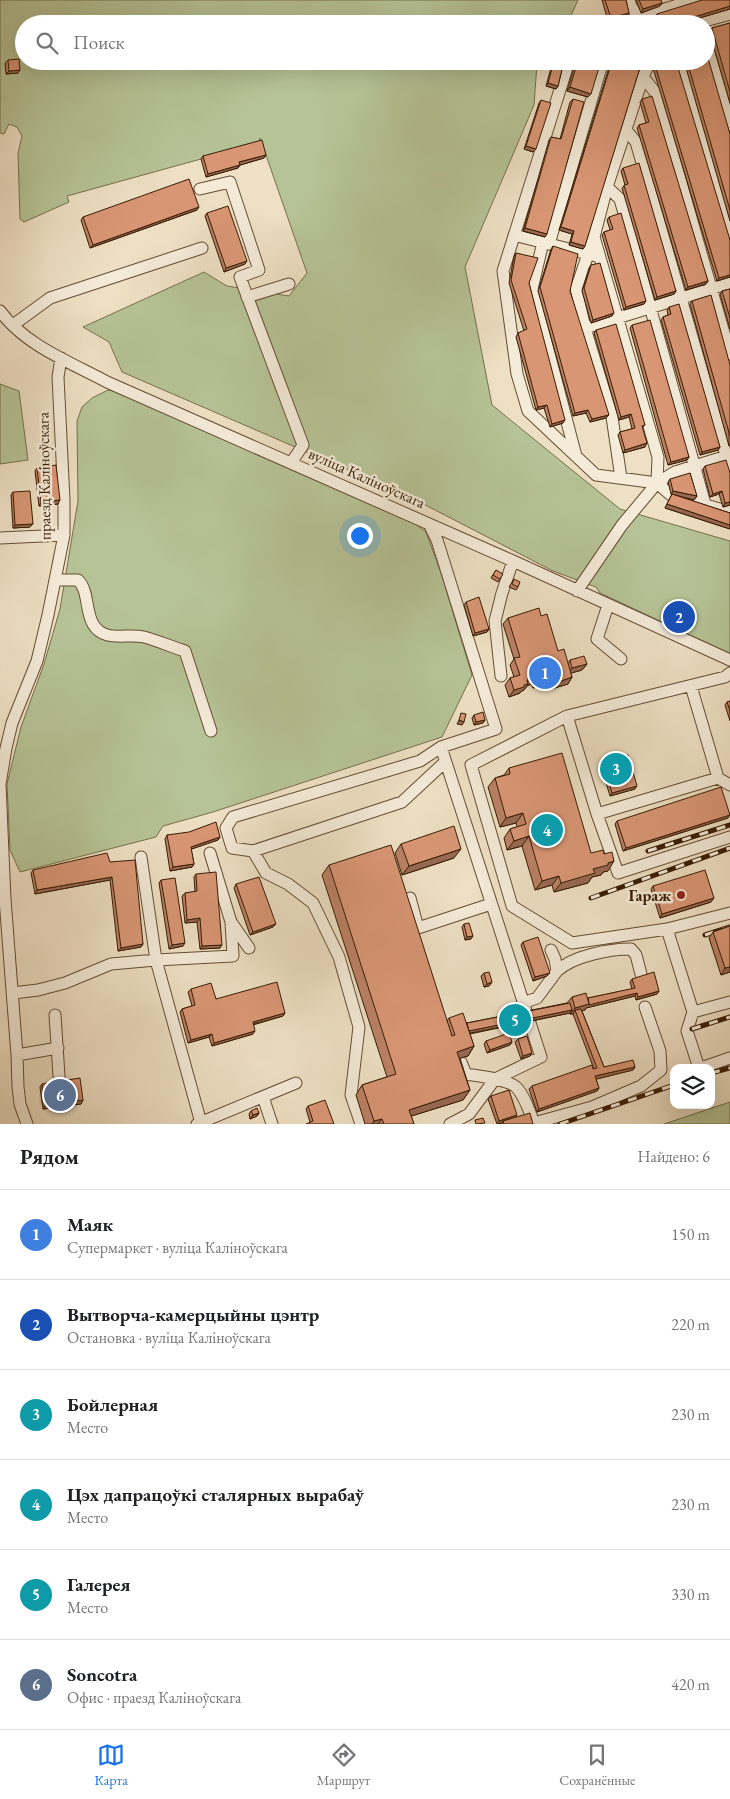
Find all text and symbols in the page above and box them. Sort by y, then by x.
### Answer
search box [15,15,715,70]
icon: search [33,29,61,57]
text: Поиск [73,30,125,55]
street label: праезд Каліноўскага [32,411,56,540]
street label: вуліца Каліноўскага [305,443,429,513]
your location [347,523,373,549]
pin: 2 [663,598,695,636]
pin: 1 [529,654,561,692]
pin: 3 [600,750,632,788]
pin: 4 [531,811,563,849]
place label: Гараж [628,885,671,906]
marker: Гараж [675,889,687,901]
pin: 5 [499,1001,531,1039]
map controls [670,1064,715,1109]
button: layers [670,1064,715,1109]
pin: 6 [44,1076,76,1114]
text: Рядом [20,1143,79,1170]
text: Найдено: 6 [638,1146,710,1167]
text: Маяк [67,1212,113,1237]
text: 1 [32,1224,40,1245]
text: 150 m [671,1224,710,1245]
text: Супермаркет · вуліца Каліноўскага [67,1237,288,1258]
text: Вытворча-камерцыйны цэнтр [67,1302,319,1327]
text: 2 [32,1314,40,1335]
text: 220 m [671,1314,710,1335]
text: Остановка · вуліца Каліноўскага [67,1327,271,1348]
text: Бойлерная [67,1392,158,1417]
text: 3 [32,1404,40,1425]
text: 230 m [671,1404,710,1425]
text: Место [67,1417,108,1438]
text: Цэх дапрацоўкі сталярных вырабаў [67,1482,364,1507]
text: 4 [32,1494,40,1515]
text: 230 m [671,1494,710,1515]
text: Место [67,1507,108,1528]
text: Галерея [67,1572,130,1597]
text: 5 [32,1584,40,1605]
text: 330 m [671,1584,710,1605]
text: Место [67,1597,108,1618]
text: Soncotra [67,1662,137,1687]
text: 6 [32,1674,40,1695]
text: 420 m [671,1674,710,1695]
text: Офис · праезд Каліноўскага [67,1687,241,1708]
tab: Карта [94,1741,128,1789]
tab: Маршрут [317,1741,370,1789]
tab: Сохранённые [559,1741,636,1789]

